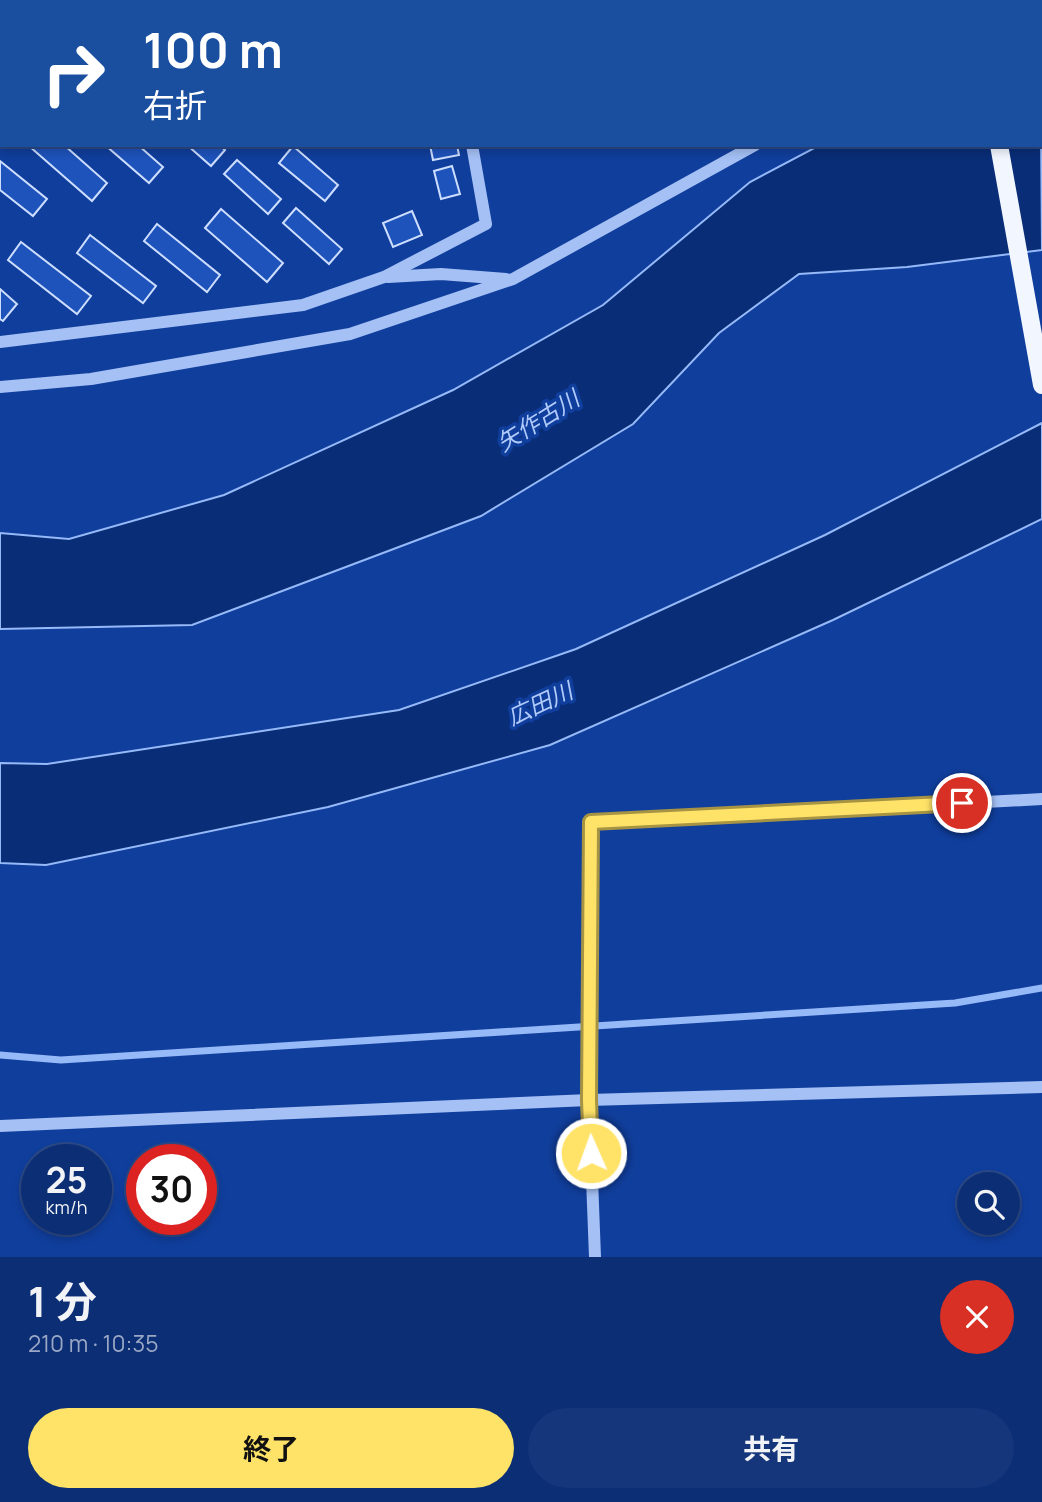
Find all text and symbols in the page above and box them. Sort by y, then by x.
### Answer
text: 100 m [143,16,283,83]
icon: right [28,28,119,119]
text: 右折 [143,83,207,127]
water label: 矢作古川 [490,381,588,458]
water label: 広田川 [502,673,580,732]
pin [932,773,992,833]
icon: arrive [943,784,981,822]
position arrow [554,1116,628,1190]
speed limit sign: 30 [126,1144,217,1235]
text: 25 [46,1156,87,1204]
map controls [957,1172,1020,1235]
button: search [957,1172,1020,1235]
text: km/h [46,1195,87,1219]
text: 1 分 [28,1272,97,1330]
button: close [940,1280,1014,1354]
text: 210 m · 10:35 [28,1327,159,1359]
button: 終了 [28,1408,514,1488]
button: 共有 [528,1408,1014,1488]

